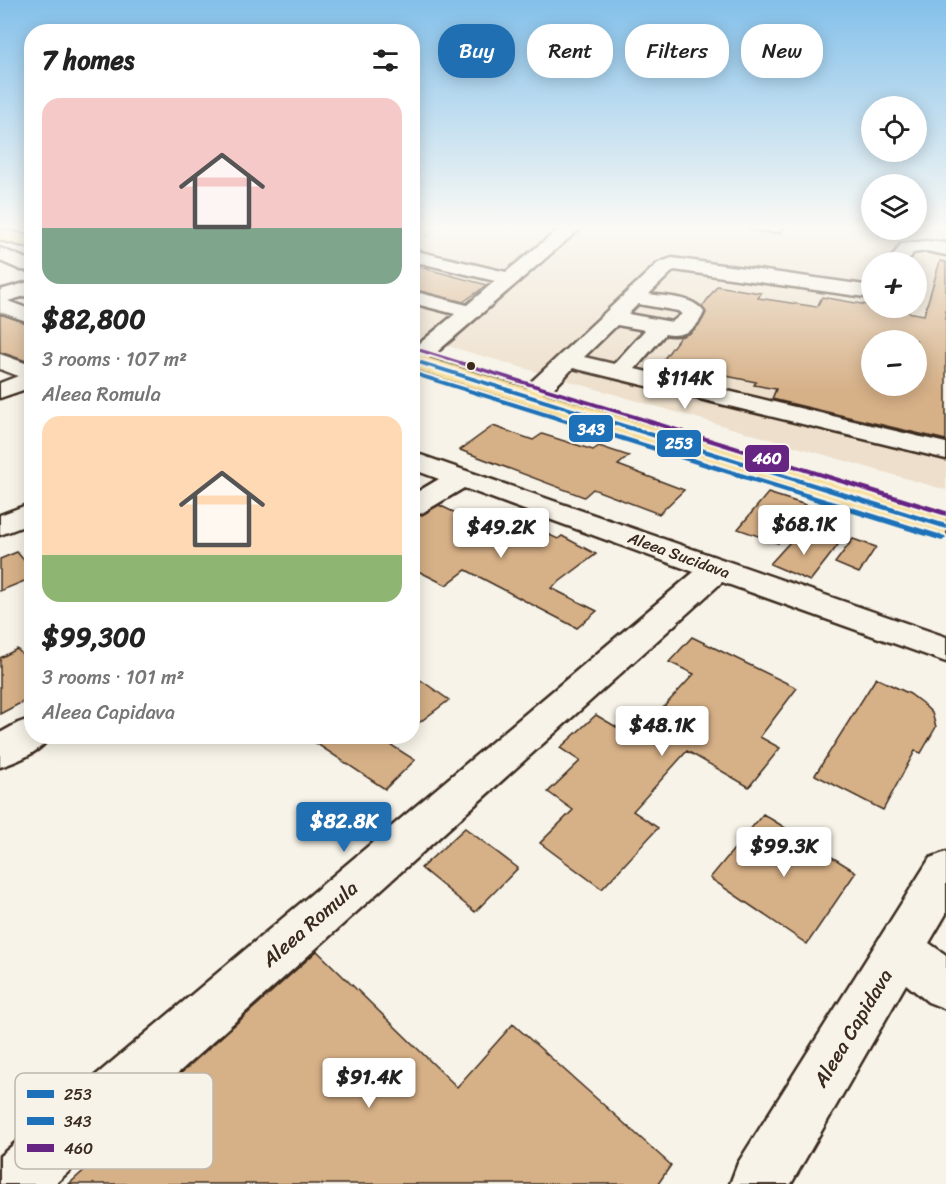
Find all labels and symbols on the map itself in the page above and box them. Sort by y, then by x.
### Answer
pin: $114K [643,359,727,410]
unlabelled marker [465,360,477,372]
line badge: 343 [568,414,614,443]
text: 343 [576,415,605,444]
line badge: 253 [656,429,702,458]
text: 253 [664,429,693,458]
line badge: 460 [744,444,790,473]
text: 460 [751,444,782,473]
pin: $68.1K [755,505,853,556]
pin: $49.2K [452,508,550,559]
street label: Aleea Sucidava [623,523,734,587]
pin: $48.1K [613,706,711,757]
pin: $82.8K [295,802,393,853]
pin: $99.3K [735,827,833,878]
street label: Aleea Romula [253,872,366,977]
street label: Aleea Capidava [803,962,902,1095]
pin: $91.4K [320,1058,418,1109]
legend [15,1073,213,1169]
text: 253 [64,1080,92,1109]
text: 343 [64,1107,92,1136]
text: 460 [64,1134,93,1163]

